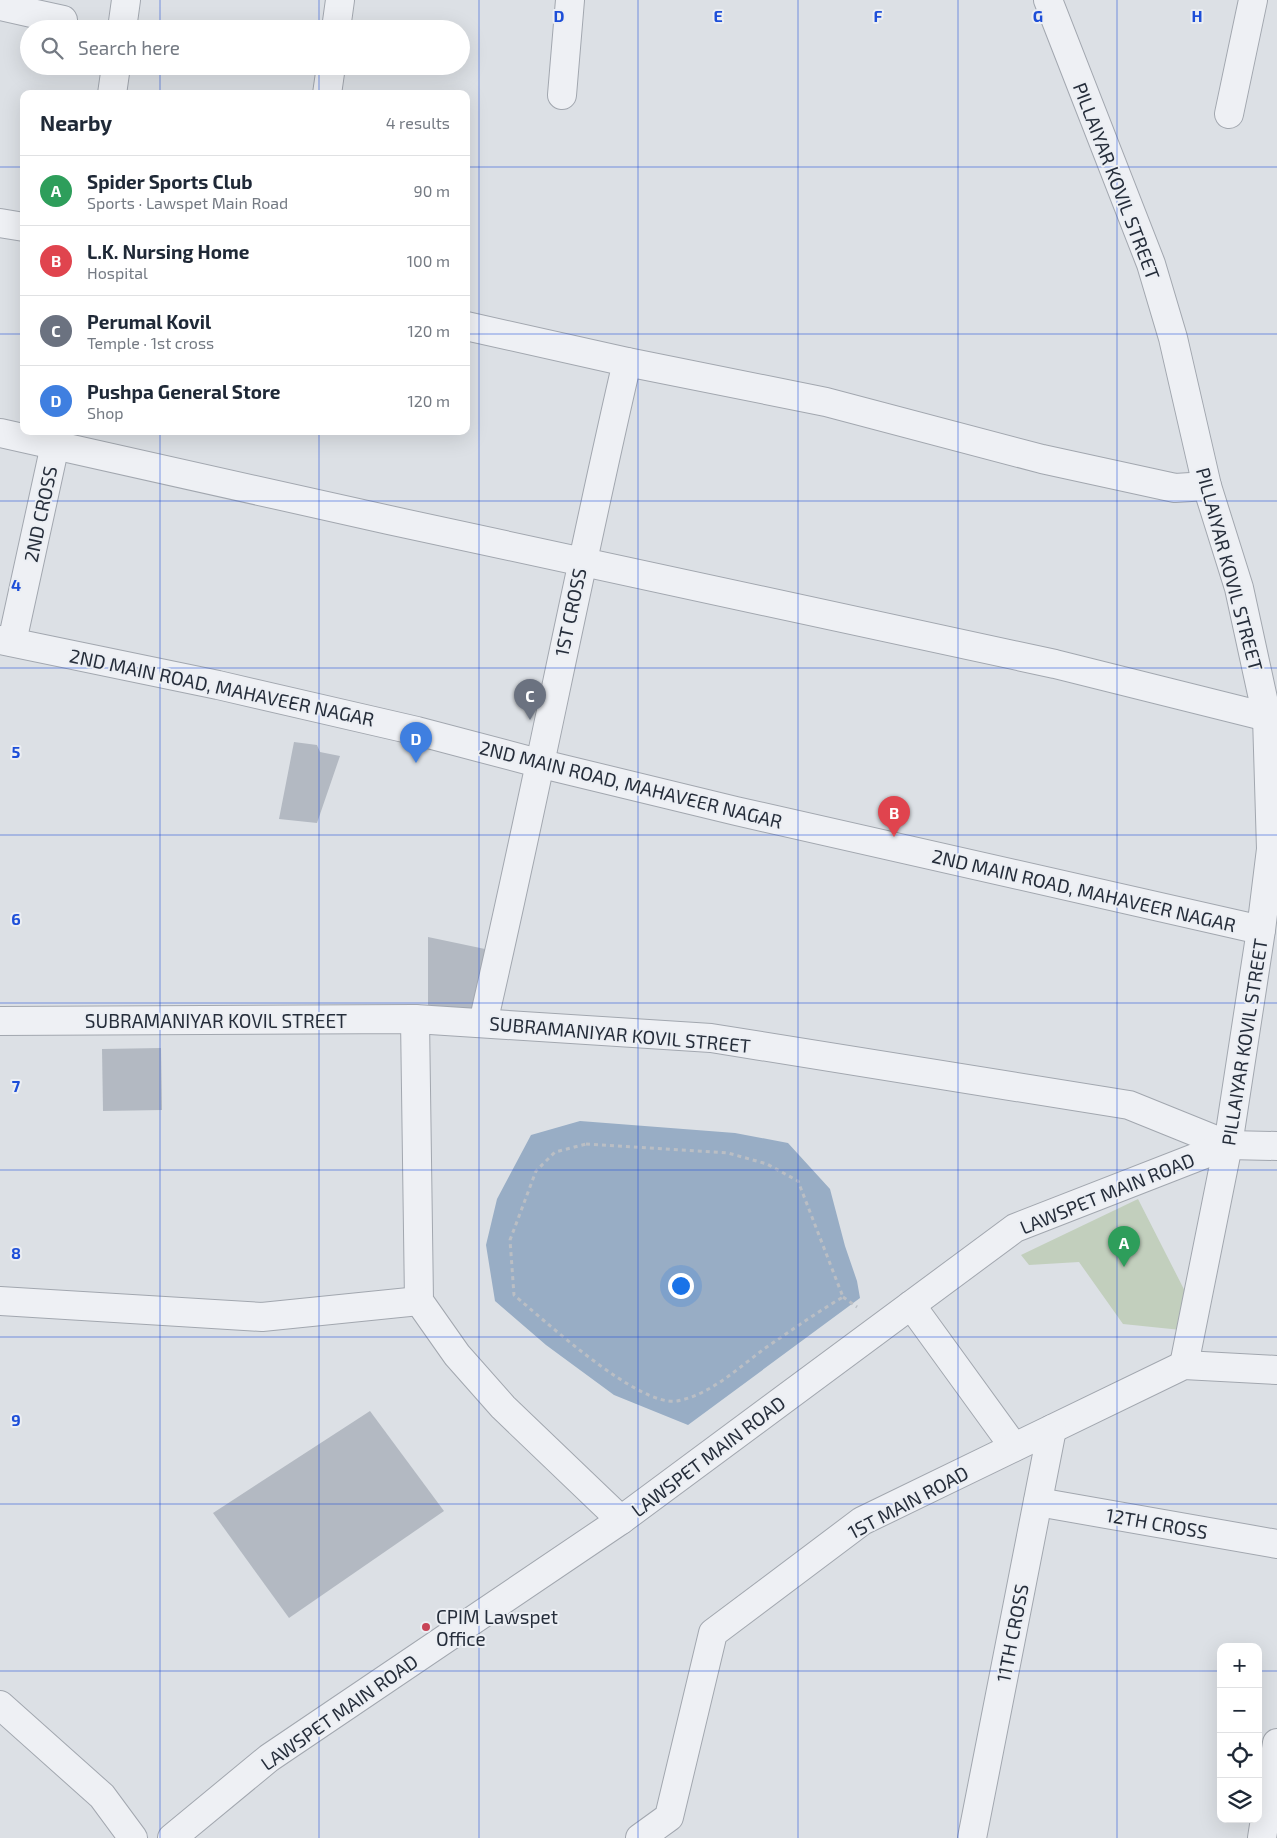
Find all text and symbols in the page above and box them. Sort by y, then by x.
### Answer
text: D [554,6,565,25]
text: E [713,6,723,25]
text: F [874,6,883,25]
text: G [1033,6,1043,25]
text: H [1191,6,1203,25]
search box [20,20,470,75]
icon: search [38,34,66,62]
text: Search here [78,36,180,59]
street label: PILLAIYAR KOVIL STREET [1069,79,1165,283]
text: Nearby [40,110,112,135]
text: 4 results [386,113,450,132]
text: Spider Sports Club [87,170,252,193]
text: A [51,181,61,200]
text: 90 m [414,181,450,200]
text: Sports · Lawspet Main Road [87,193,288,212]
text: L.K. Nursing Home [87,240,249,263]
text: B [51,251,61,270]
text: 100 m [407,251,450,270]
text: Hospital [87,263,148,282]
text: Perumal Kovil [87,310,211,333]
text: C [51,321,61,340]
text: 120 m [407,321,450,340]
text: Temple · 1st cross [87,333,214,352]
text: Pushpa General Store [87,380,281,403]
text: D [51,391,61,410]
text: 120 m [407,391,450,410]
text: Shop [87,403,124,422]
street label: 2ND CROSS [19,464,61,564]
street label: PILLAIYAR KOVIL STREET [1192,465,1268,673]
street label: 1ST CROSS [549,566,591,658]
text: 4 [11,575,21,594]
street label: 2ND MAIN ROAD, MAHAVEER NAGAR [67,643,377,731]
pin: C [514,679,546,720]
pin: D [400,722,432,763]
street label: 2ND MAIN ROAD, MAHAVEER NAGAR [477,735,785,833]
text: 5 [12,742,21,761]
pin: B [878,796,910,837]
street label: 2ND MAIN ROAD, MAHAVEER NAGAR [930,844,1238,936]
text: 6 [11,909,21,928]
street label: PILLAIYAR KOVIL STREET [1216,937,1272,1147]
street label: SUBRAMANIYAR KOVIL STREET [85,1009,347,1032]
street label: SUBRAMANIYAR KOVIL STREET [488,1011,752,1057]
text: 7 [12,1076,21,1095]
street label: LAWSPET MAIN ROAD [1016,1147,1198,1239]
pin: A [1108,1226,1140,1267]
text: 8 [11,1243,21,1262]
your location [668,1273,694,1299]
street label: LAWSPET MAIN ROAD [627,1391,789,1521]
text: 9 [11,1410,21,1429]
street label: 1ST MAIN ROAD [844,1461,972,1543]
street label: 12TH CROSS [1104,1503,1210,1543]
street label: 11TH CROSS [991,1582,1033,1684]
place label: CPIM Lawspet Office [436,1605,558,1650]
marker: CPIM Lawspet Office [420,1621,432,1633]
map controls [1217,1643,1262,1823]
button: + [1217,1643,1262,1688]
street label: LAWSPET MAIN ROAD [256,1649,422,1775]
button: − [1217,1688,1262,1733]
button: locate [1217,1733,1262,1778]
button: layers [1217,1778,1262,1823]

